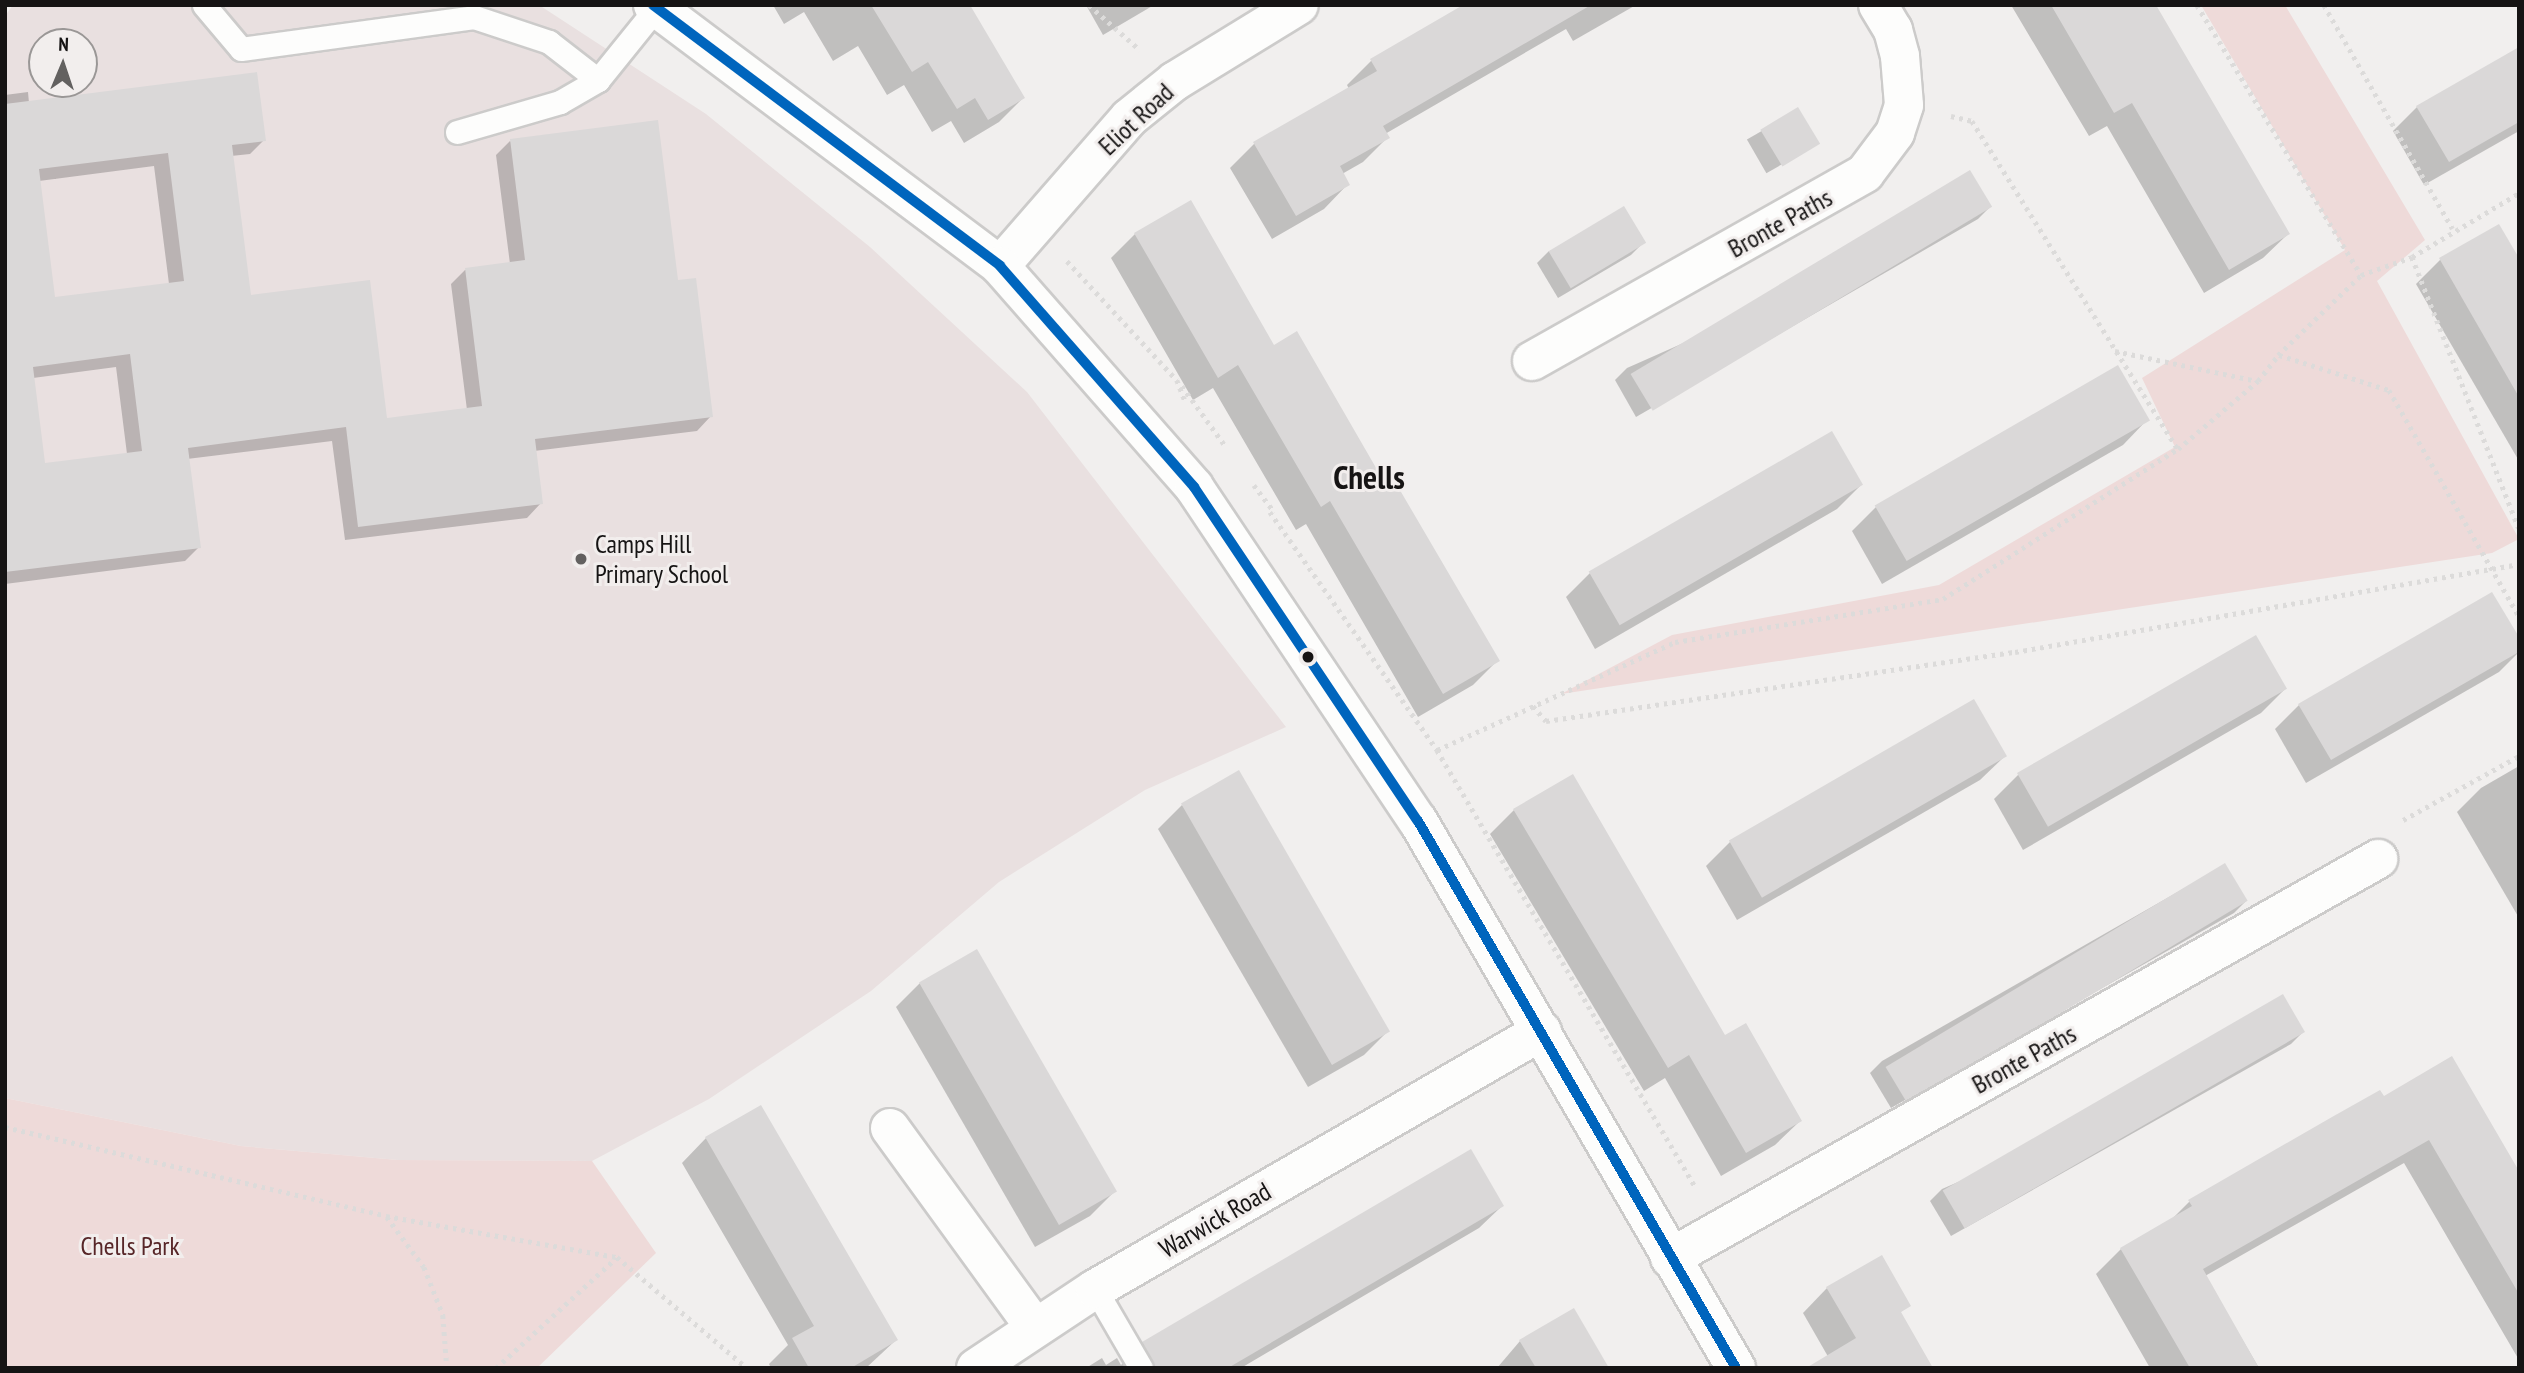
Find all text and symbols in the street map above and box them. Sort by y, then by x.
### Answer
north arrow [28,28,98,98]
text: N [58,32,69,56]
street label: Eliot Road [1092,77,1180,161]
street label: Bronte Paths [1723,182,1837,264]
district label: Chells [1333,457,1405,497]
place label: Camps Hill Primary School [595,528,729,590]
marker: Camps Hill Primary School [573,551,589,567]
unlabelled marker [1301,650,1315,664]
street label: Bronte Paths [1967,1018,2081,1100]
street label: Warwick Road [1153,1175,1277,1265]
park label: Chells Park [80,1230,180,1262]

